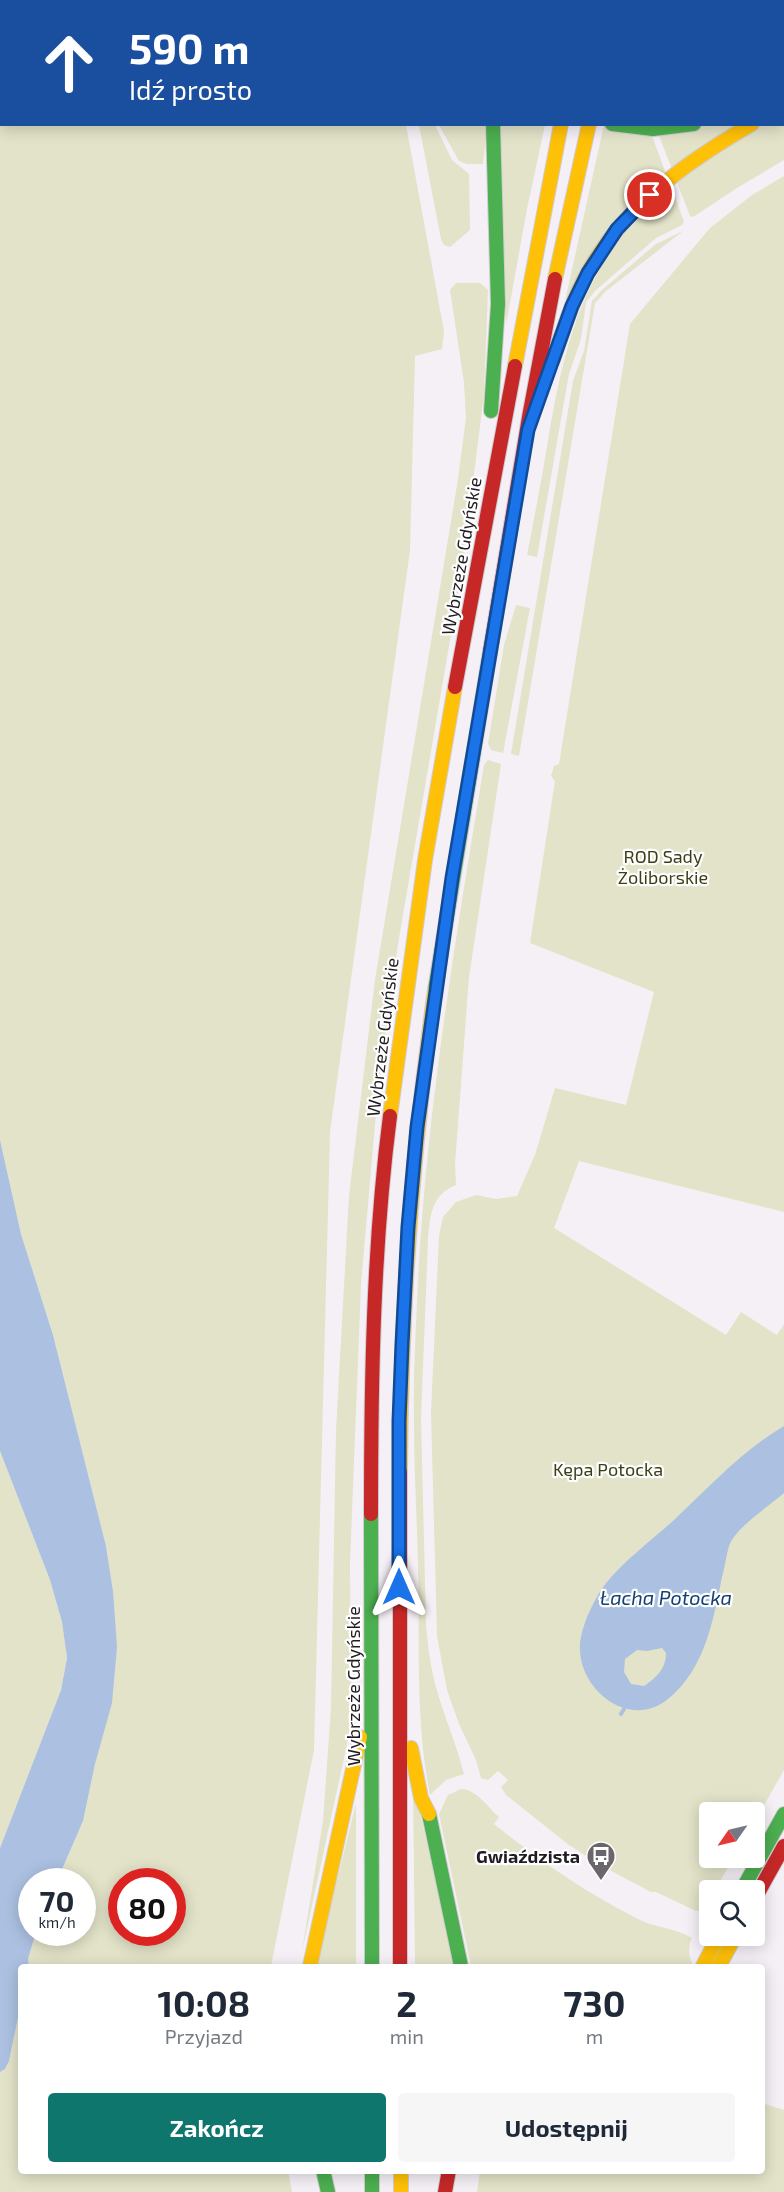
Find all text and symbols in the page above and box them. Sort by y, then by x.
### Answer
text: 590 m [129,22,250,72]
icon: ahead [30,24,108,102]
text: Idź prosto [129,73,252,105]
pin [624,169,675,220]
icon: arrive [633,178,666,211]
street label: Wybrzeże Gdyńskie [436,475,486,637]
park label: ROD Sady Żoliborskie [618,845,708,888]
street label: Wybrzeże Gdyńskie [361,956,403,1118]
park label: Kępa Potocka [553,1458,663,1480]
position arrow [367,1555,431,1619]
water label: Łacha Potocka [600,1585,732,1609]
street label: Wybrzeże Gdyńskie [342,1606,364,1766]
north arrow [699,1802,765,1868]
map controls [699,1802,765,1946]
bus stop icon: Gwiaździsta [585,1840,617,1882]
place label: Gwiaździsta [476,1845,580,1867]
speed limit sign: 80 [108,1868,186,1946]
button: search [699,1880,765,1946]
text: 70 [40,1882,74,1918]
text: km/h [38,1913,76,1931]
text: 10:08 [158,1981,250,2024]
text: 2 [396,1981,417,2024]
text: 730 [563,1981,625,2024]
text: Przyjazd [165,2024,243,2048]
text: min [390,2024,424,2048]
text: m [586,2024,603,2048]
button: Zakończ [48,2093,386,2162]
button: Udostępnij [398,2093,735,2162]

